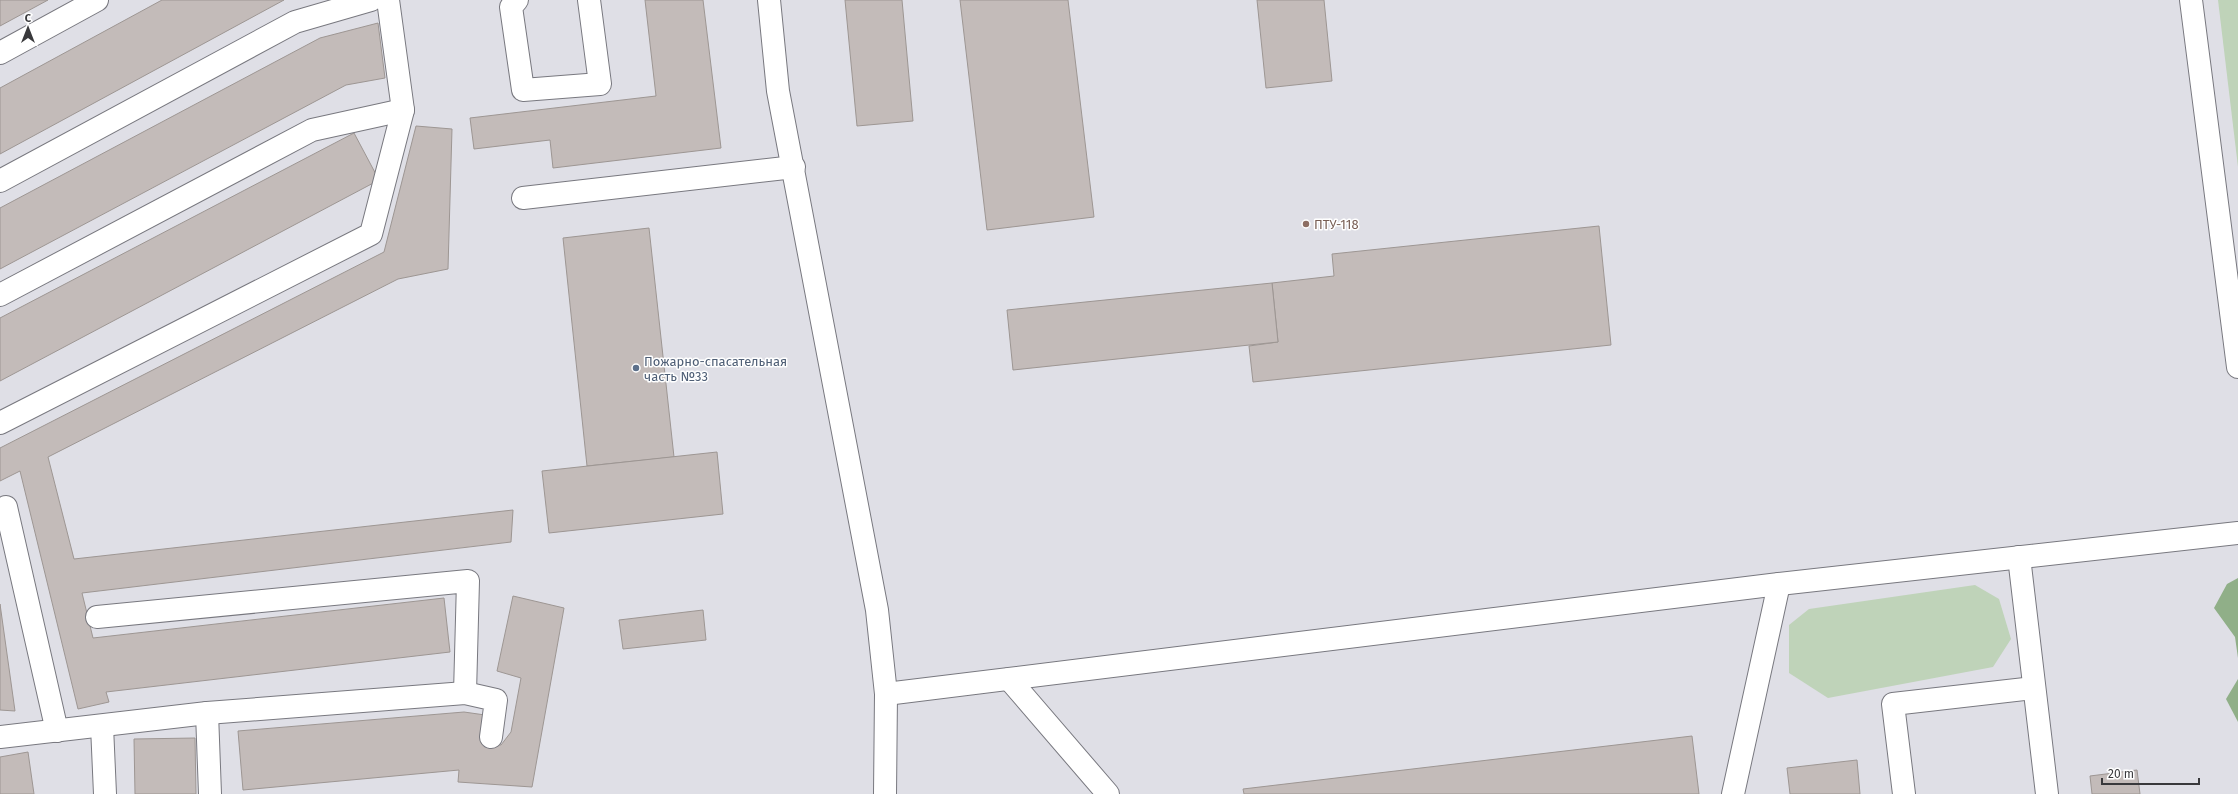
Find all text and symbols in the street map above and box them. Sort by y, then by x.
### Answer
north arrow [8,8,48,48]
text: С [25,12,32,25]
place label: ПТУ-118 [1314,217,1359,232]
marker: ПТУ-118 [1301,219,1311,229]
place label: Пожарно-спасательная часть №33 [644,354,787,384]
marker: Пожарно-спасательная часть №33 [631,363,641,373]
scale bar [2102,760,2199,786]
text: 20 m [2108,767,2134,781]

